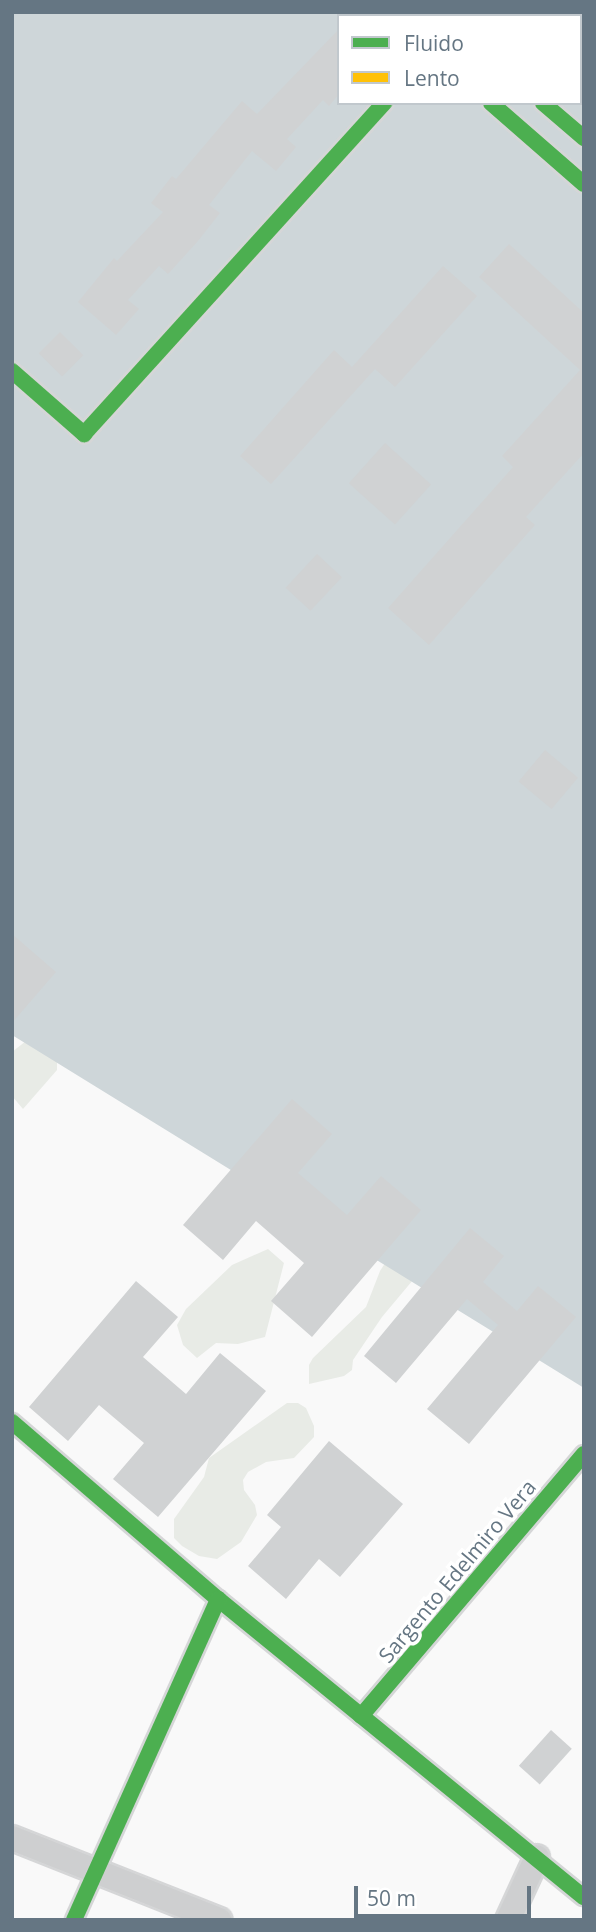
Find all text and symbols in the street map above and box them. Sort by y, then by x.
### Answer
legend [337,14,582,105]
text: Fluido [404,29,464,57]
text: Lento [404,64,460,92]
street label: Sargento Edelmiro Vera [373,1474,541,1668]
scale bar [358,1872,535,1916]
text: 50 m [367,1884,416,1912]

